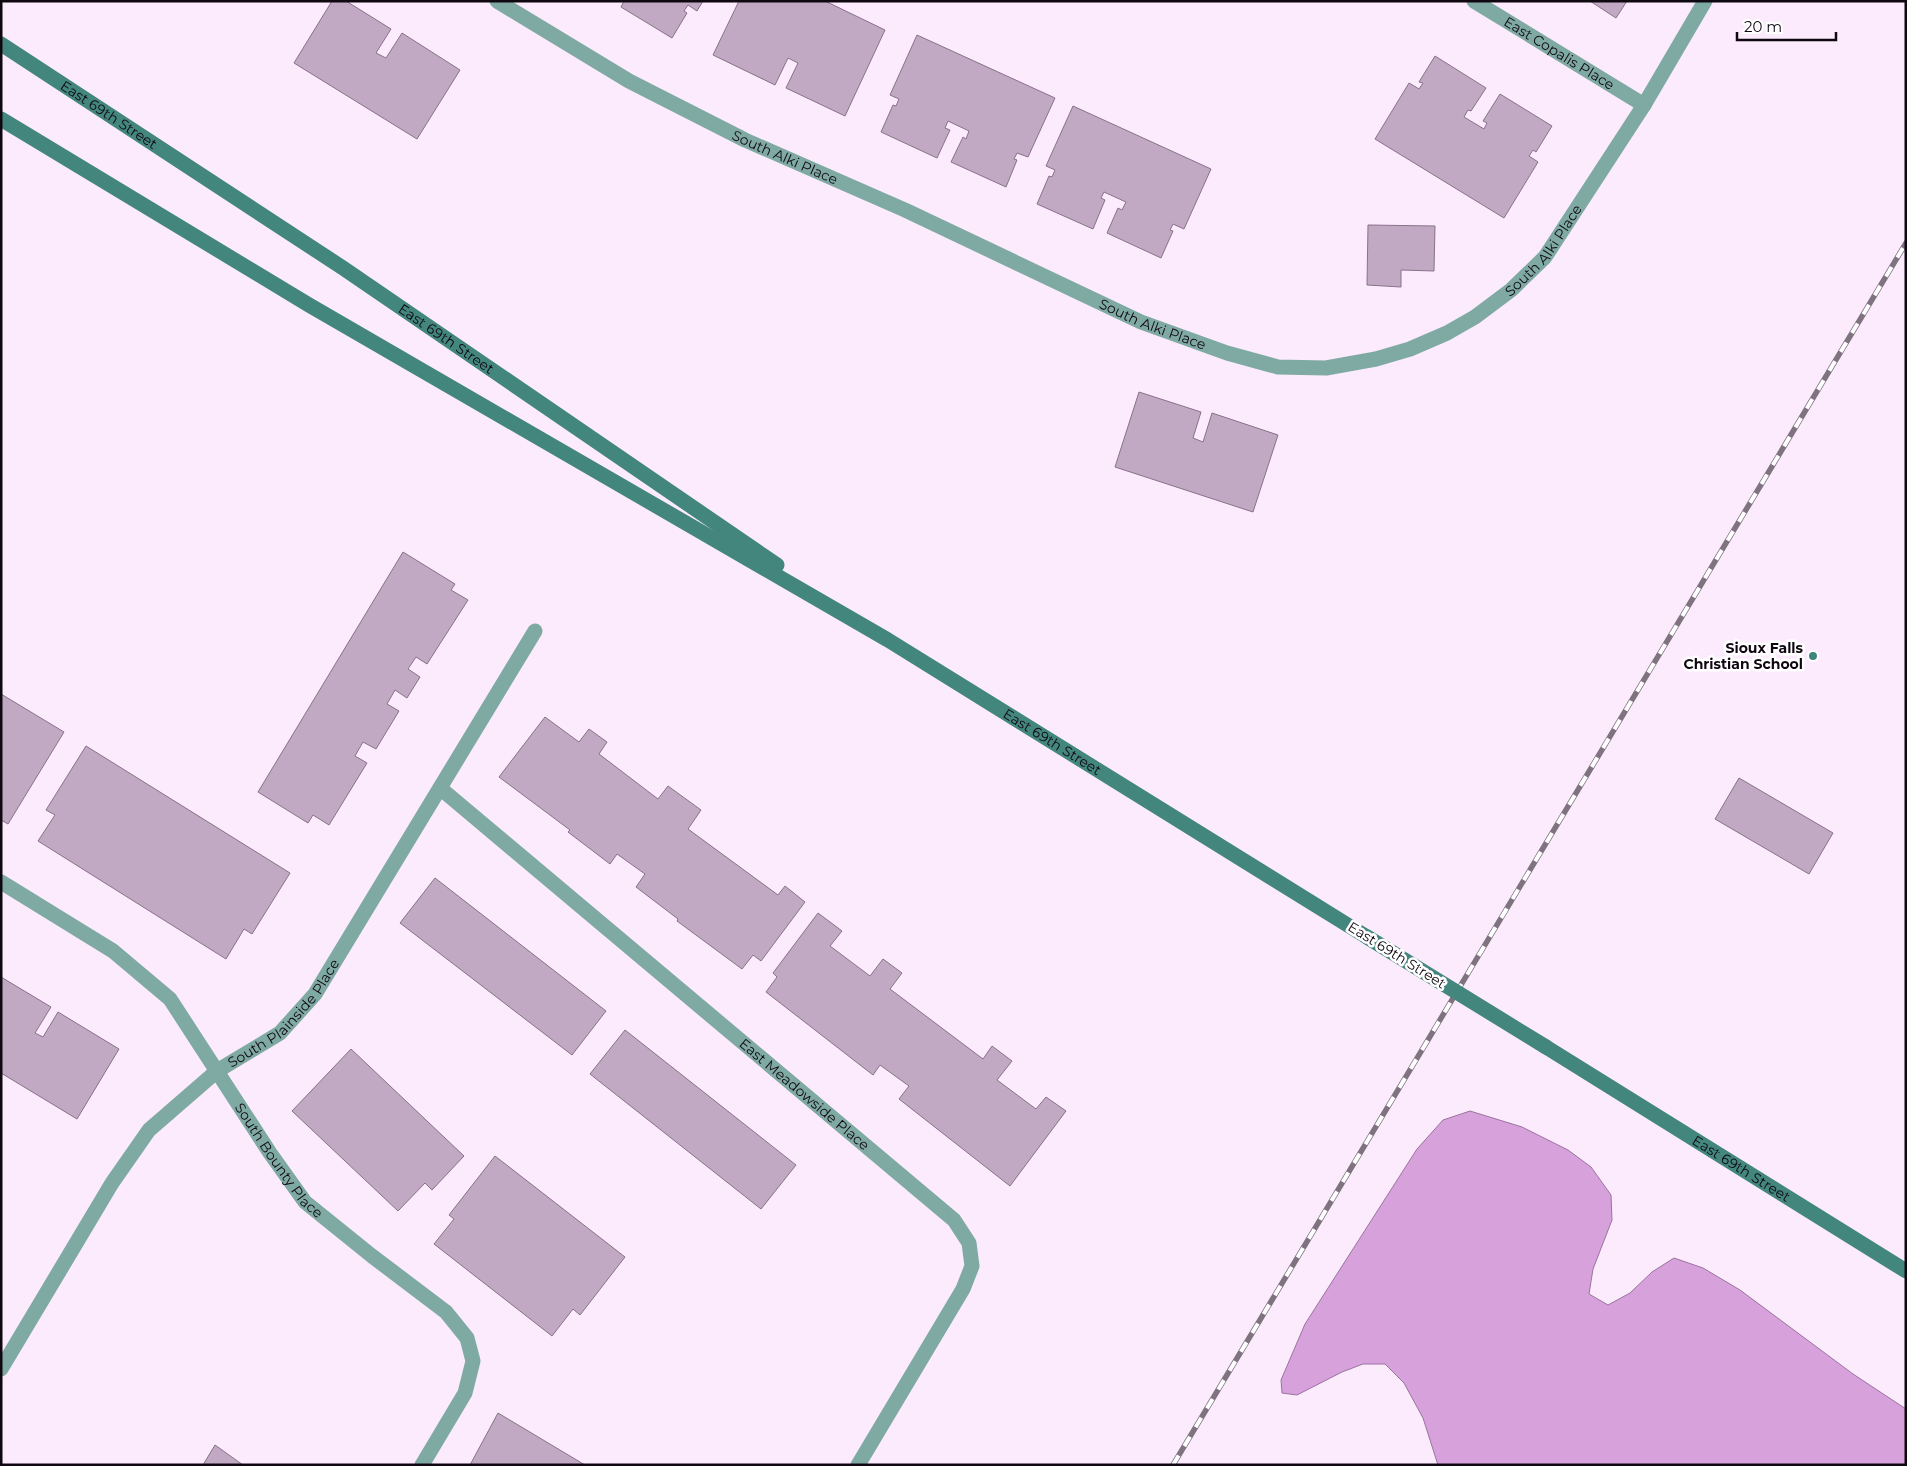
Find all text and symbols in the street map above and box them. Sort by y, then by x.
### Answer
scale bar [1737,10,1836,42]
street label: East Copalis Place [1501,13,1618,94]
text: 20 m [1744,17,1782,36]
street label: East 69th Street [57,76,161,153]
street label: South Alki Place [729,126,841,188]
street label: South Alki Place [1501,201,1586,300]
street label: South Alki Place [1096,294,1208,354]
street label: East 69th Street [395,300,498,378]
place label: Sioux Falls Christian School [1684,639,1804,673]
marker: Sioux Falls Christian School [1807,650,1819,662]
street label: East 69th Street [1000,705,1105,779]
street label: East 69th Street [1345,918,1450,992]
street label: South Plainside Place [224,955,343,1072]
street label: East Meadowside Place [736,1034,873,1154]
street label: South Bounty Place [231,1099,327,1222]
street label: East 69th Street [1689,1131,1794,1206]

